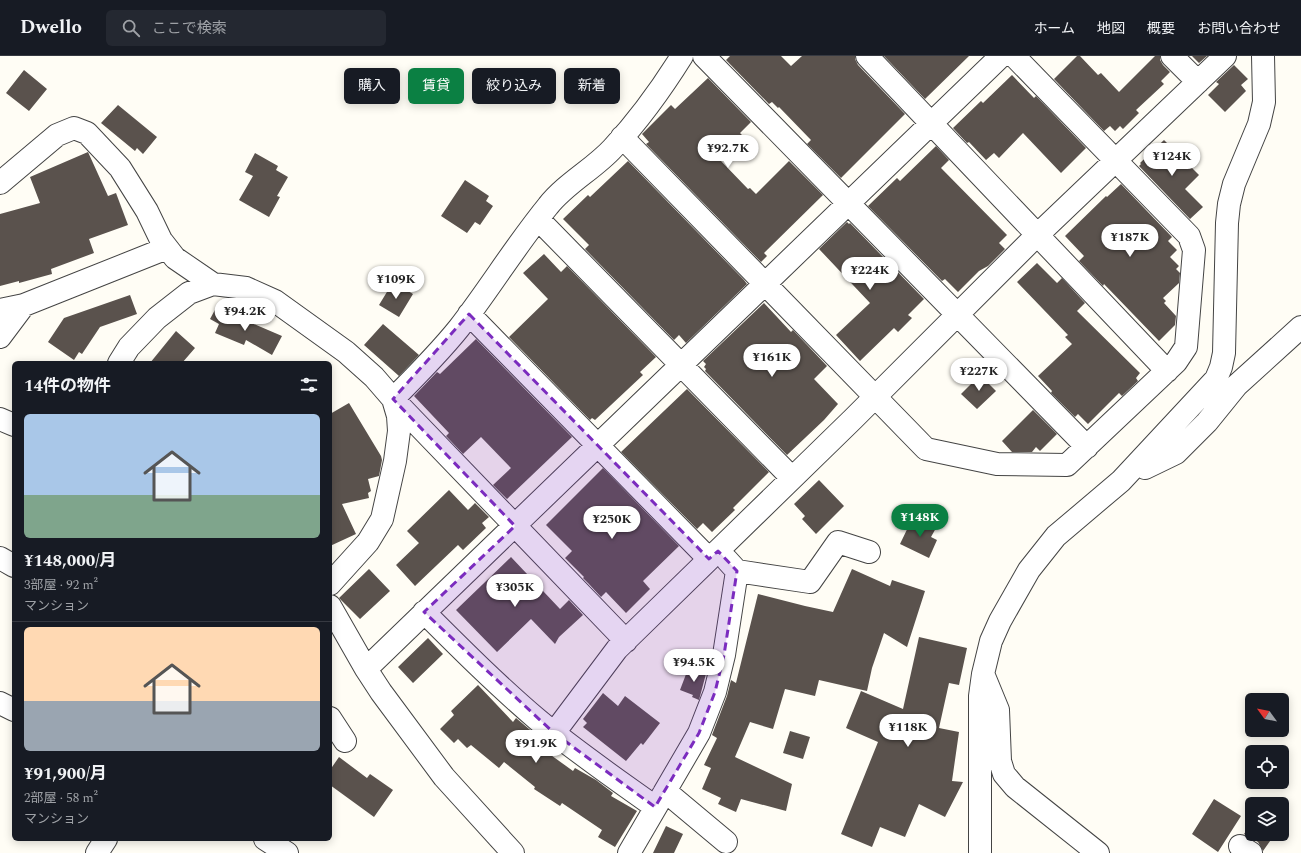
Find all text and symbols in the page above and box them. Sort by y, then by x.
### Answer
search box [106,10,386,46]
text: Dwello [20,13,82,42]
icon: search [120,17,142,39]
text: ここで検索 [152,17,227,40]
text: ホーム [1033,18,1075,39]
text: 地図 [1097,18,1125,39]
text: 概要 [1147,18,1175,39]
text: お問い合わせ [1197,18,1281,39]
chip: 購入 [344,68,400,104]
chip: 賃貸 [408,68,464,104]
chip: 絞り込み [472,68,556,104]
chip: 新着 [564,68,620,104]
pin: ¥92.7K [695,135,761,169]
text: ¥92.7K [707,138,749,158]
pin: ¥124K [1144,143,1200,177]
text: ¥124K [1152,146,1192,166]
pin: ¥187K [1102,224,1158,258]
text: ¥187K [1110,227,1150,247]
pin: ¥224K [842,257,898,291]
text: ¥224K [850,260,890,280]
pin: ¥109K [368,266,424,300]
text: ¥109K [376,269,416,289]
pin: ¥94.2K [212,298,278,332]
text: ¥94.2K [224,301,266,321]
pin: ¥161K [744,344,800,378]
text: ¥161K [752,347,792,367]
pin: ¥227K [951,358,1007,392]
text: ¥227K [959,361,999,381]
text: 14件の物件 [24,373,111,399]
icon: filters [298,374,320,396]
icon: home [136,440,208,512]
pin: ¥148K [892,504,948,538]
pin: ¥250K [584,506,640,540]
text: ¥148K [900,507,940,527]
text: ¥250K [592,509,632,529]
text: ¥148,000/月 [24,548,117,574]
pin: ¥305K [487,574,543,608]
text: 3部屋 · 92 m² [24,575,98,595]
text: ¥305K [495,577,535,597]
text: マンション [24,596,89,616]
pin: ¥94.5K [661,649,727,683]
text: ¥94.5K [673,652,715,672]
icon: home [136,653,208,725]
north arrow [1245,693,1289,737]
map controls [1245,693,1289,841]
pin: ¥118K [880,714,936,748]
text: ¥118K [888,717,928,737]
pin: ¥91.9K [503,730,569,764]
text: ¥91.9K [515,733,557,753]
button: locate [1245,745,1289,789]
text: ¥91,900/月 [24,761,107,787]
text: 2部屋 · 58 m² [24,788,98,808]
button: layers [1245,797,1289,841]
text: マンション [24,809,89,829]

